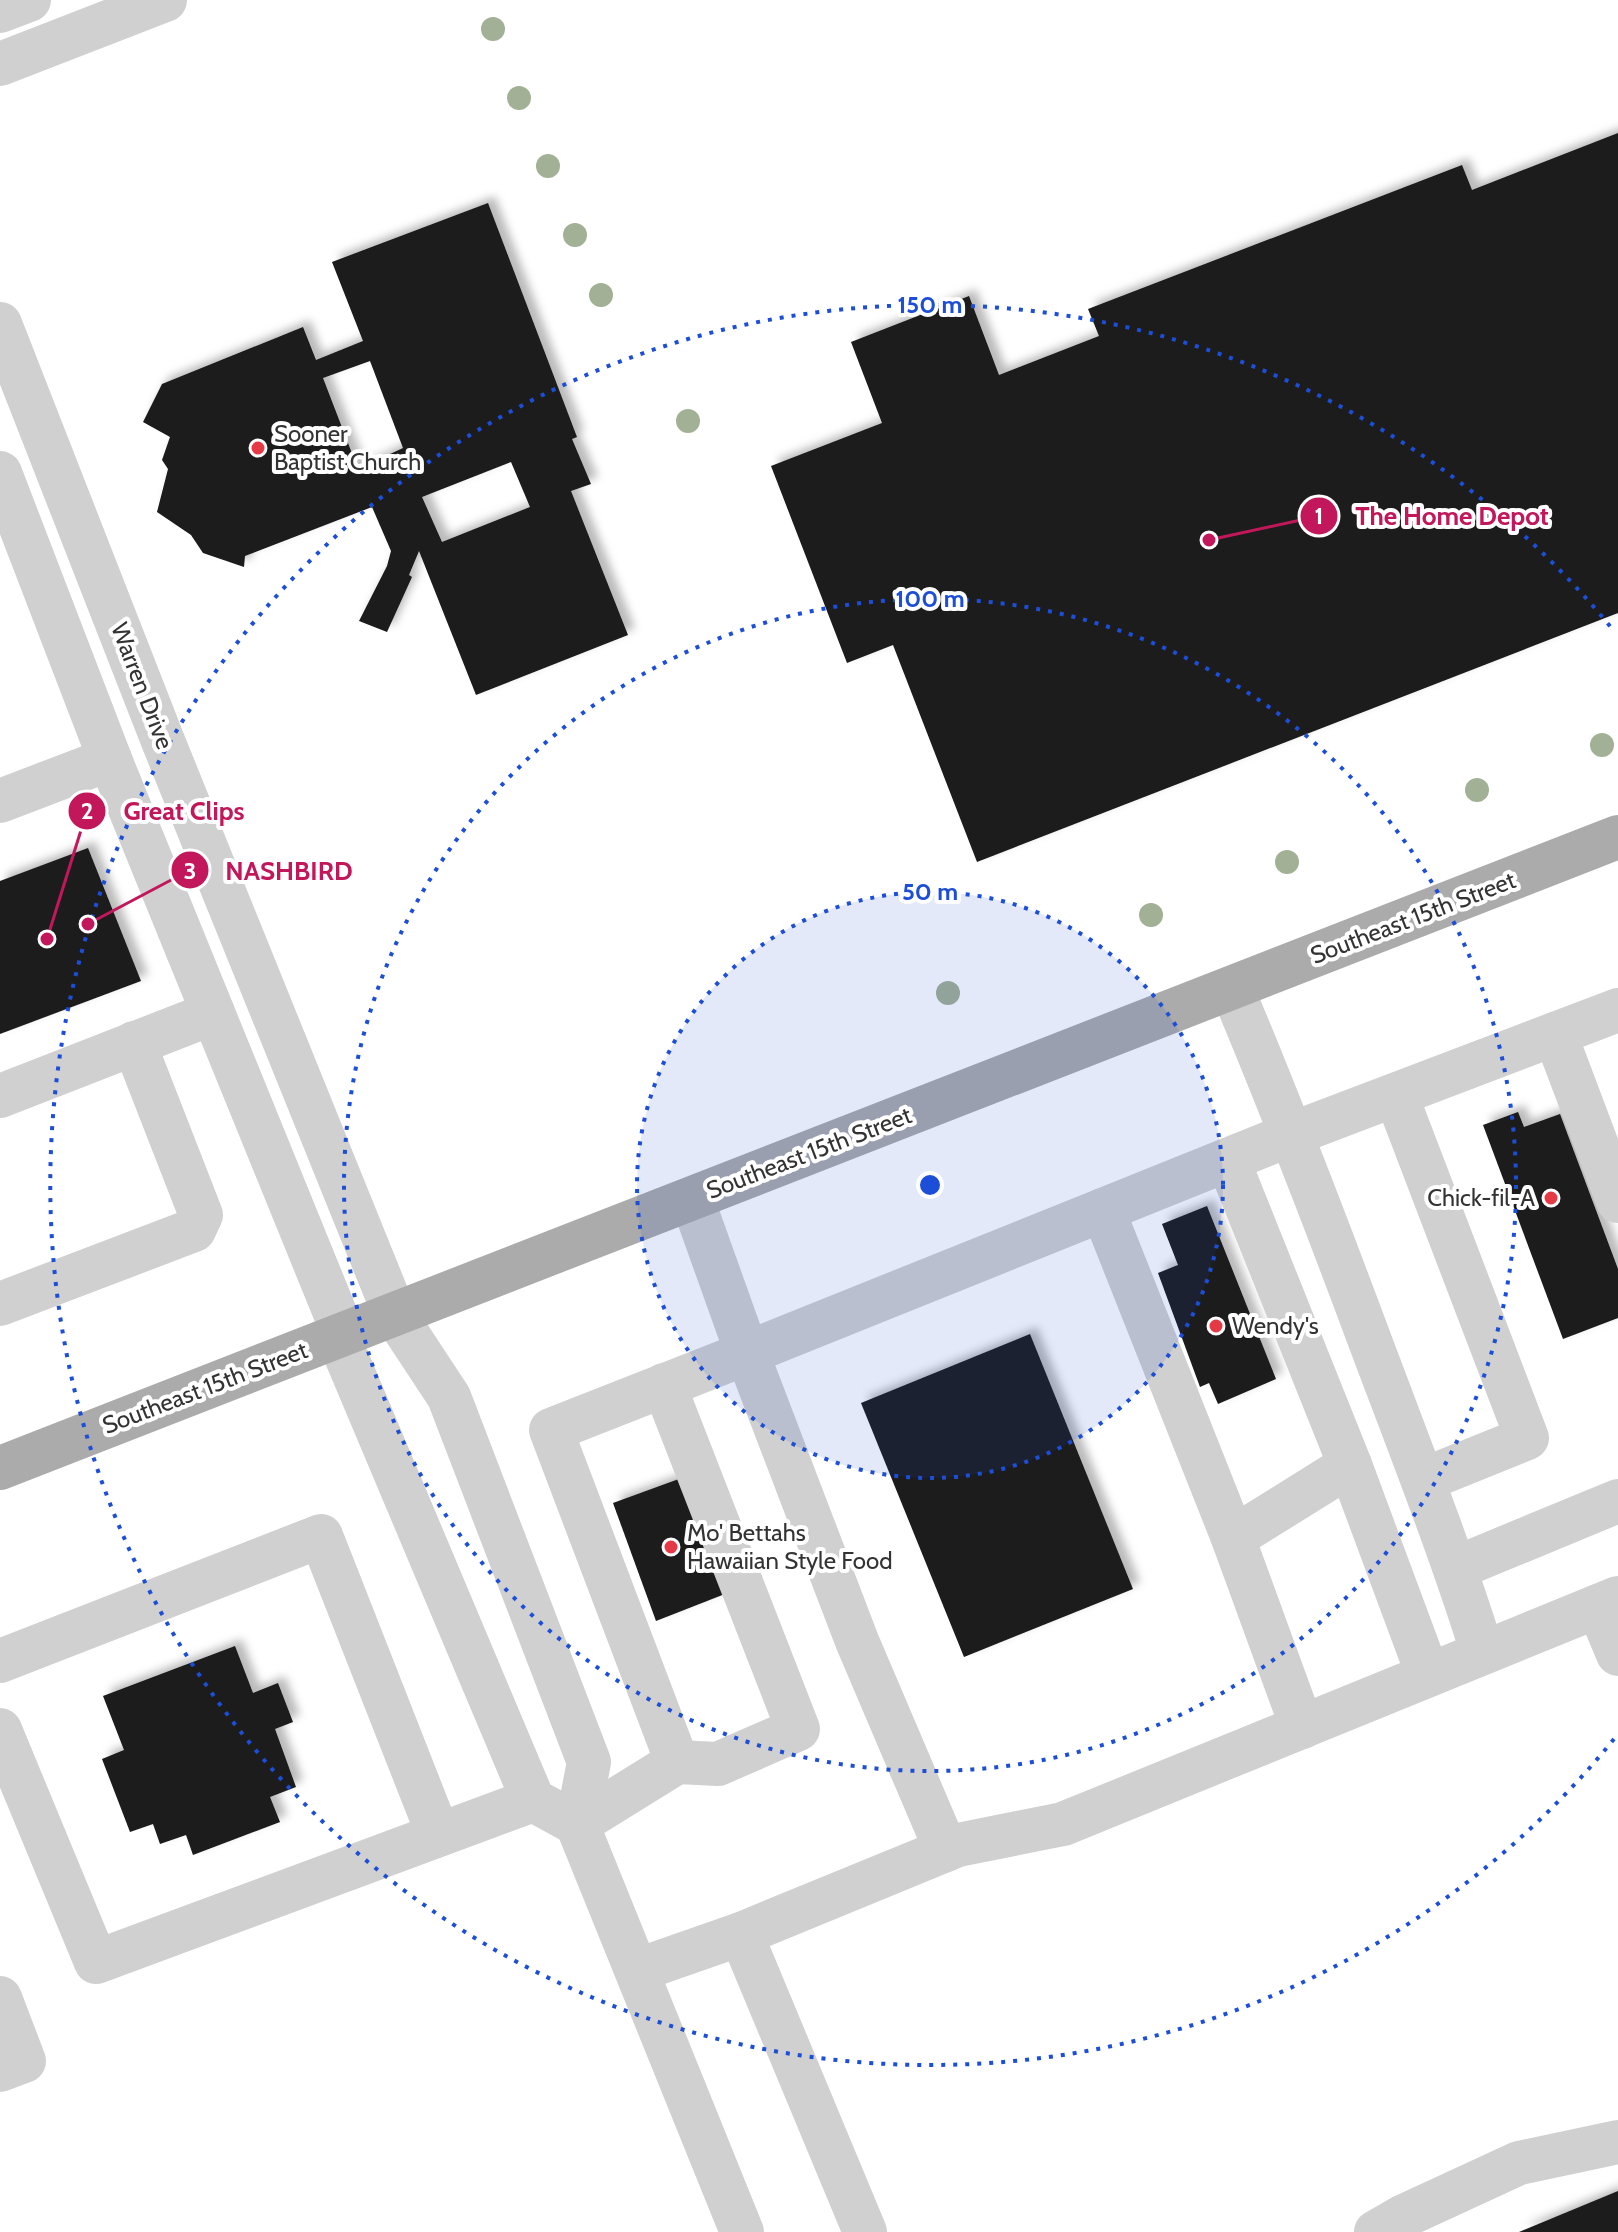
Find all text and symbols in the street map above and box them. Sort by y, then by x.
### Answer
text: 150 m [898,290,962,319]
place label: Sooner Baptist Church [274,419,421,476]
marker: Sooner Baptist Church [249,439,267,457]
callout: The Home Depot [1299,491,1565,541]
text: The Home Depot [1355,500,1549,532]
text: 1 [1315,501,1323,530]
text: 100 m [895,584,965,613]
street label: Warren Drive [105,619,180,753]
callout: Great Clips [67,786,260,836]
text: Great Clips [123,795,245,827]
text: 2 [81,796,93,825]
callout: NASHBIRD [170,845,369,895]
text: NASHBIRD [225,855,353,887]
text: 3 [184,856,196,885]
street label: Southeast 15th Street [1306,865,1519,970]
text: 50 m [902,877,958,906]
street label: Southeast 15th Street [702,1100,915,1205]
centre of rings [916,1171,944,1199]
place label: Chick-fil-A [1427,1183,1535,1212]
marker: Chick-fil-A [1542,1189,1560,1207]
place label: Wendy's [1232,1311,1319,1340]
marker: Wendy's [1207,1317,1225,1335]
street label: Southeast 15th Street [98,1335,311,1440]
place label: Mo' Bettahs Hawaiian Style Food [687,1518,893,1575]
marker: Mo' Bettahs Hawaiian Style Food [662,1538,680,1556]

